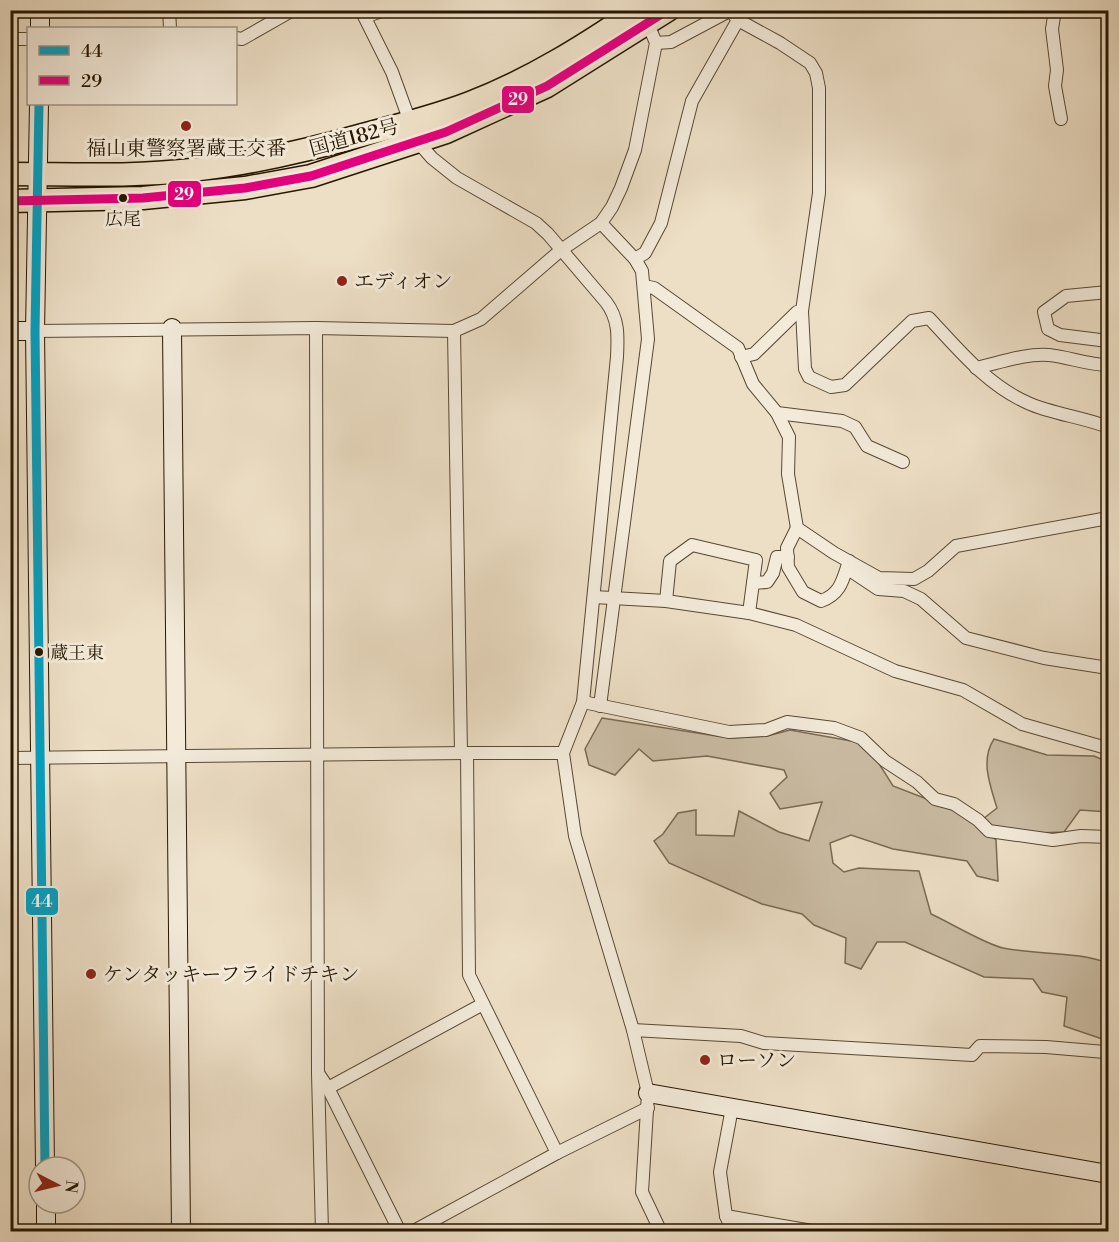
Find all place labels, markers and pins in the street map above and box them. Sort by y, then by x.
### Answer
marker: 福山東警察署蔵王交番 [179,119,193,133]
place label: 福山東警察署蔵王交番 [86,137,286,162]
marker: 広尾 [117,192,129,204]
place label: 広尾 [105,208,141,231]
place label: エディオン [354,270,452,295]
marker: エディオン [335,274,349,288]
place label: 蔵王東 [50,642,104,665]
marker: 蔵王東 [33,646,45,658]
place label: ケンタッキーフライドチキン [103,963,359,988]
marker: ケンタッキーフライドチキン [84,967,98,981]
place label: ローソン [717,1049,796,1074]
marker: ローソン [698,1053,712,1067]

